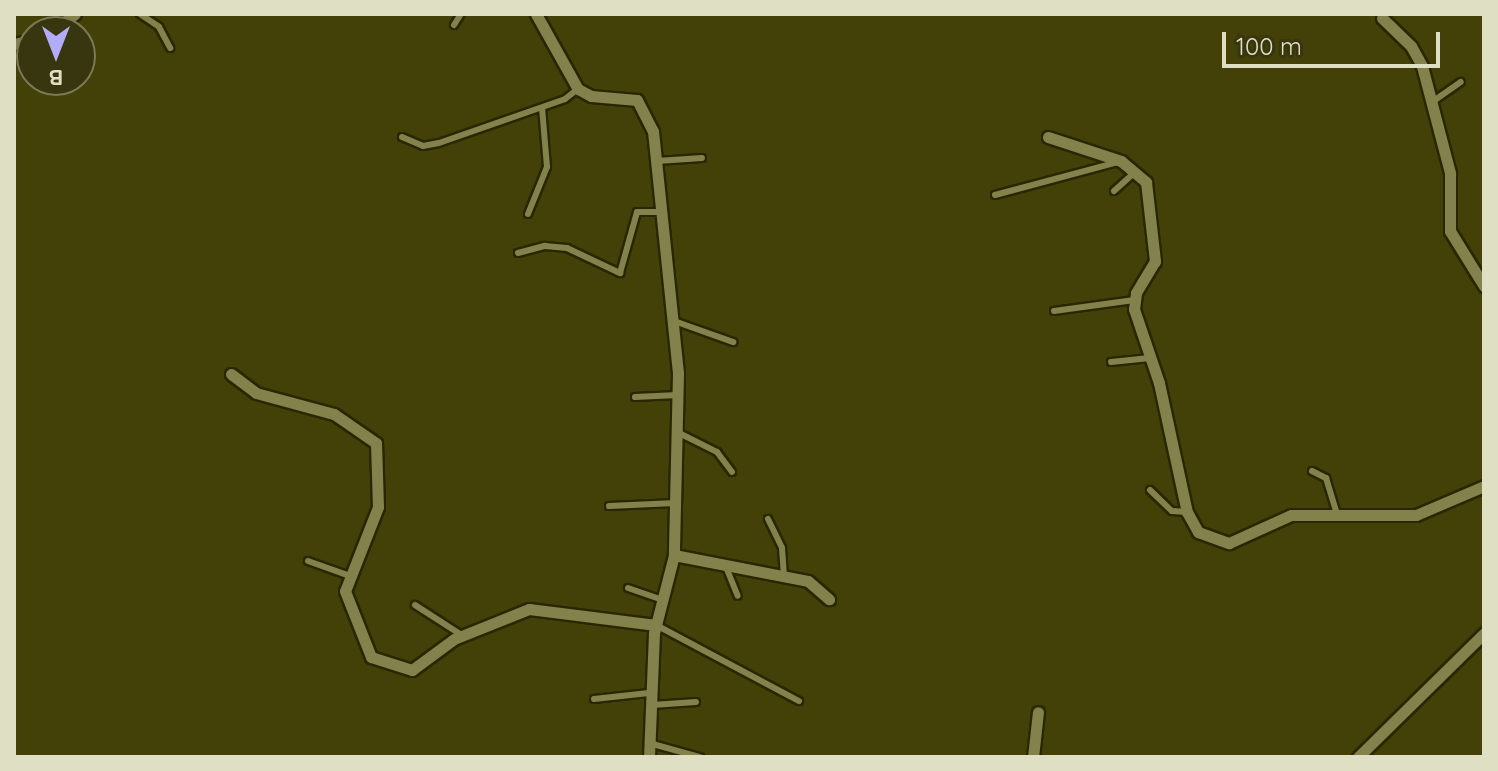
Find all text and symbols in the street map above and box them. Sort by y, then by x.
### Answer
north arrow [16,16,96,96]
scale bar [1226,16,1444,66]
text: 100 m [1236,31,1302,61]
text: B [49,64,63,92]

